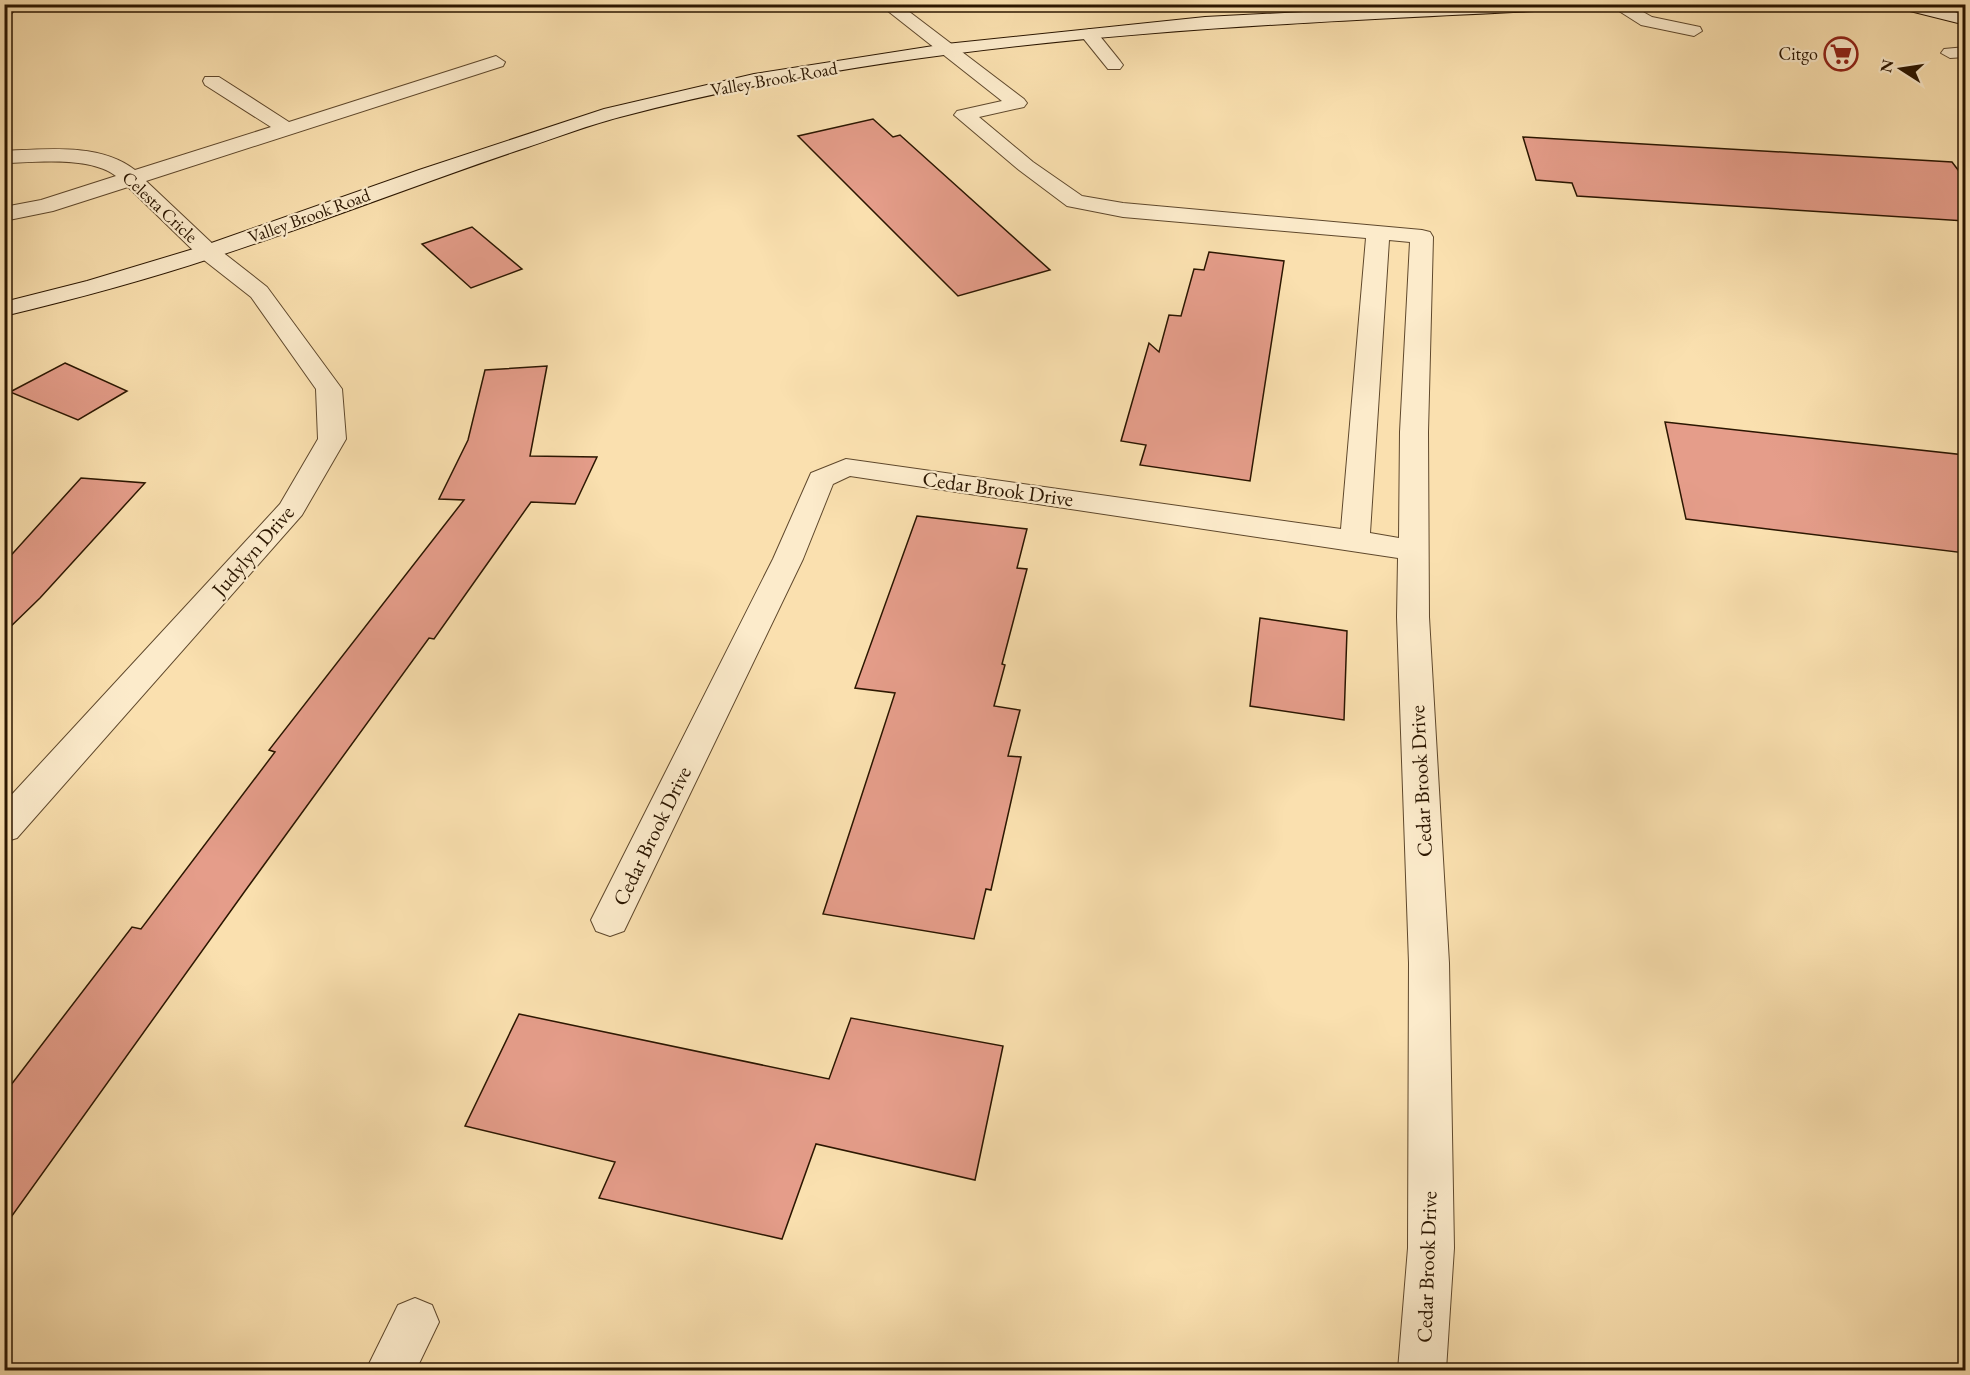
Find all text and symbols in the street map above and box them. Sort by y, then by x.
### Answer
supermarket icon: Citgo [1823,36,1859,72]
north arrow [1871,39,1931,99]
place label: Citgo [1778,42,1818,65]
street label: Valley Brook Road [709,56,840,101]
text: N [1875,57,1898,75]
street label: Celesta Cricle [118,166,203,248]
street label: Valley Brook Road [245,182,374,248]
street label: Cedar Brook Drive [921,465,1075,512]
street label: Judylyn Drive [204,499,300,603]
street label: Cedar Brook Drive [1403,705,1438,858]
street label: Cedar Brook Drive [606,762,697,910]
street label: Cedar Brook Drive [1410,1191,1443,1343]

